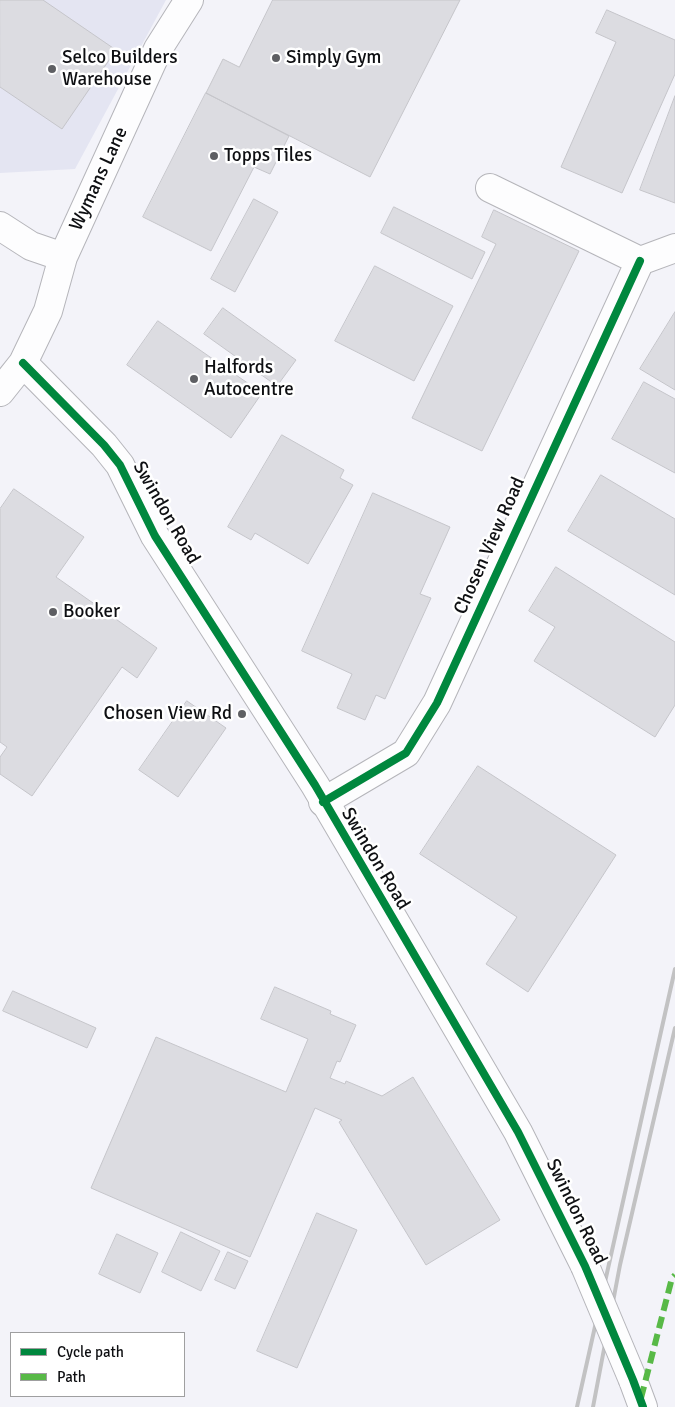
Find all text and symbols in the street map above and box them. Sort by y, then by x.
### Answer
place label: Selco Builders Warehouse [62,47,178,91]
place label: Simply Gym [286,47,381,69]
marker: Simply Gym [270,52,282,64]
marker: Selco Builders Warehouse [46,63,58,75]
street label: Wymans Lane [65,124,133,234]
place label: Topps Tiles [224,145,312,167]
marker: Topps Tiles [208,150,220,162]
place label: Halfords Autocentre [204,357,294,401]
marker: Halfords Autocentre [188,373,200,385]
street label: Swindon Road [127,458,205,568]
street label: Chosen View Road [449,474,531,618]
place label: Booker [63,601,120,623]
marker: Booker [47,606,59,618]
place label: Chosen View Rd [103,703,232,725]
marker: Chosen View Rd [236,708,248,720]
street label: Swindon Road [336,804,414,914]
street label: Swindon Road [541,1155,611,1269]
legend [10,1332,185,1397]
text: Cycle path [57,1343,124,1361]
text: Path [57,1368,86,1386]

